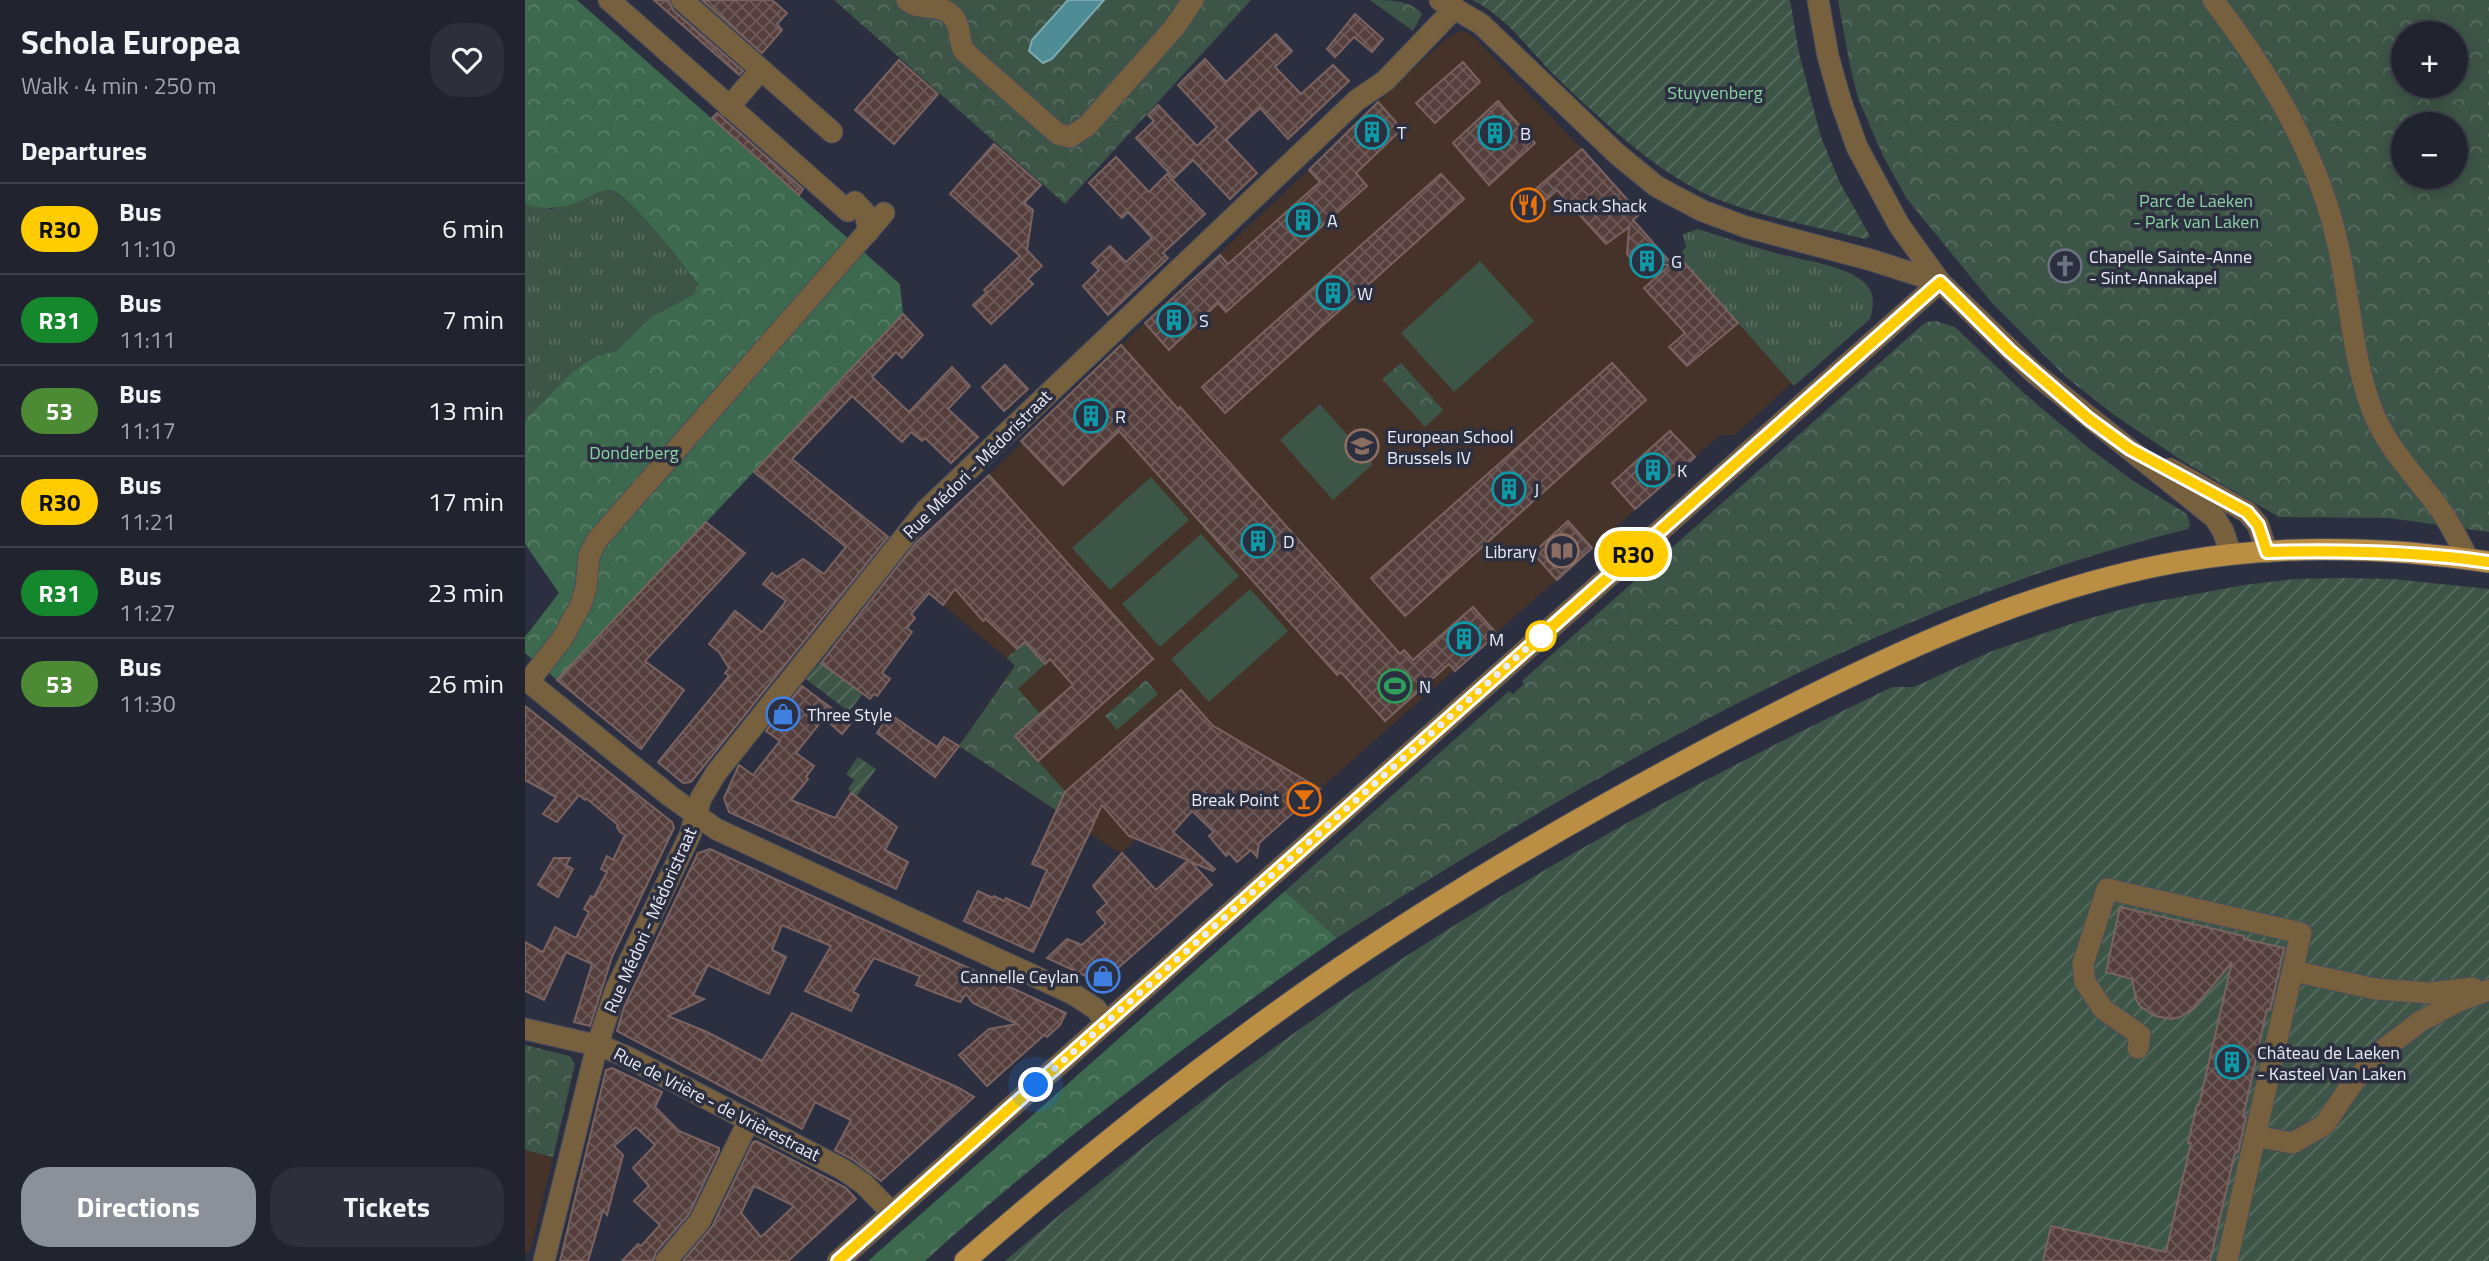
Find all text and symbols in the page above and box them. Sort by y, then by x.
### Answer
text: Schola Europea [21,17,241,67]
map controls [2391,21,2468,189]
button: + [2391,21,2468,98]
button: heart [430,23,504,97]
text: Walk · 4 min · 250 m [21,68,217,103]
park label: Stuyvenberg [1667,79,1763,106]
button: − [2391,112,2468,189]
building icon: T [1353,113,1391,151]
building icon: B [1476,114,1514,152]
place label: T [1397,119,1407,146]
place label: B [1520,120,1531,147]
text: Departures [21,131,147,170]
restaurant icon: Snack Shack [1509,186,1547,224]
park label: Parc de Laeken - Park van Laken [2133,187,2259,235]
text: Bus [119,192,161,231]
place label: Snack Shack [1553,192,1647,219]
building icon: A [1284,201,1322,239]
place label: A [1327,207,1338,234]
text: 6 min [442,209,504,248]
text: R30 [39,211,80,247]
text: 11:10 [119,231,176,266]
building icon: G [1628,242,1666,280]
place label: Chapelle Sainte-Anne - Sint-Annakapel [2089,243,2252,291]
church icon: Chapelle Sainte-Anne - Sint-Annakapel [2046,247,2084,285]
place label: G [1671,248,1682,275]
building icon: W [1314,274,1352,312]
place label: W [1357,280,1373,307]
text: Bus [119,283,161,322]
text: 7 min [442,300,504,339]
building icon: S [1155,301,1193,339]
text: R31 [39,302,80,338]
place label: S [1199,307,1209,334]
text: 11:11 [119,322,176,357]
text: Bus [119,374,161,413]
street label: Rue Médori - Médoristraat [896,383,1058,545]
text: 13 min [428,391,504,430]
text: 53 [46,393,73,429]
building icon: R [1072,397,1110,435]
place label: R [1115,403,1126,430]
text: 11:17 [119,413,176,448]
place label: European School Brussels IV [1387,423,1514,471]
school or university icon: European School Brussels IV [1343,427,1381,465]
park label: Donderberg [589,439,679,466]
building icon: K [1634,451,1672,489]
place label: K [1677,457,1687,484]
text: Bus [119,465,161,504]
building icon: J [1490,470,1528,508]
place label: J [1534,476,1539,503]
text: 17 min [428,482,504,521]
text: R30 [39,484,80,520]
text: 11:21 [119,504,176,539]
building icon: D [1239,522,1277,560]
place label: D [1283,528,1295,555]
line badge: R30 [1593,531,1673,577]
library icon: Library [1543,532,1581,570]
text: R30 [1612,536,1654,572]
place label: Library [1485,538,1537,565]
text: Bus [119,556,161,595]
text: 23 min [428,573,504,612]
text: R31 [39,575,80,611]
text: 11:27 [119,595,176,630]
building icon: M [1445,620,1483,658]
unlabelled marker [1526,621,1556,651]
place label: M [1489,626,1504,653]
text: Bus [119,647,161,686]
text: 26 min [428,664,504,703]
text: 53 [46,666,73,702]
sports icon: N [1376,667,1414,705]
place label: N [1419,673,1431,700]
text: 11:30 [119,686,176,721]
shop icon: Three Style [764,695,802,733]
place label: Three Style [807,701,892,728]
bar icon: Break Point [1285,780,1323,818]
place label: Break Point [1191,786,1280,813]
street label: Rue Médori - Médoristraat [597,822,704,1017]
shop icon: Cannelle Ceylan [1084,957,1122,995]
place label: Cannelle Ceylan [960,963,1079,990]
place label: Château de Laeken - Kasteel Van Laken [2257,1039,2407,1087]
street label: Rue de Vrière - de Vrièrestraat [609,1040,826,1168]
building icon: Château de Laeken - Kasteel Van Laken [2213,1043,2251,1081]
your location [1018,1067,1053,1102]
button: Directions [21,1167,256,1247]
button: Tickets [270,1167,504,1247]

